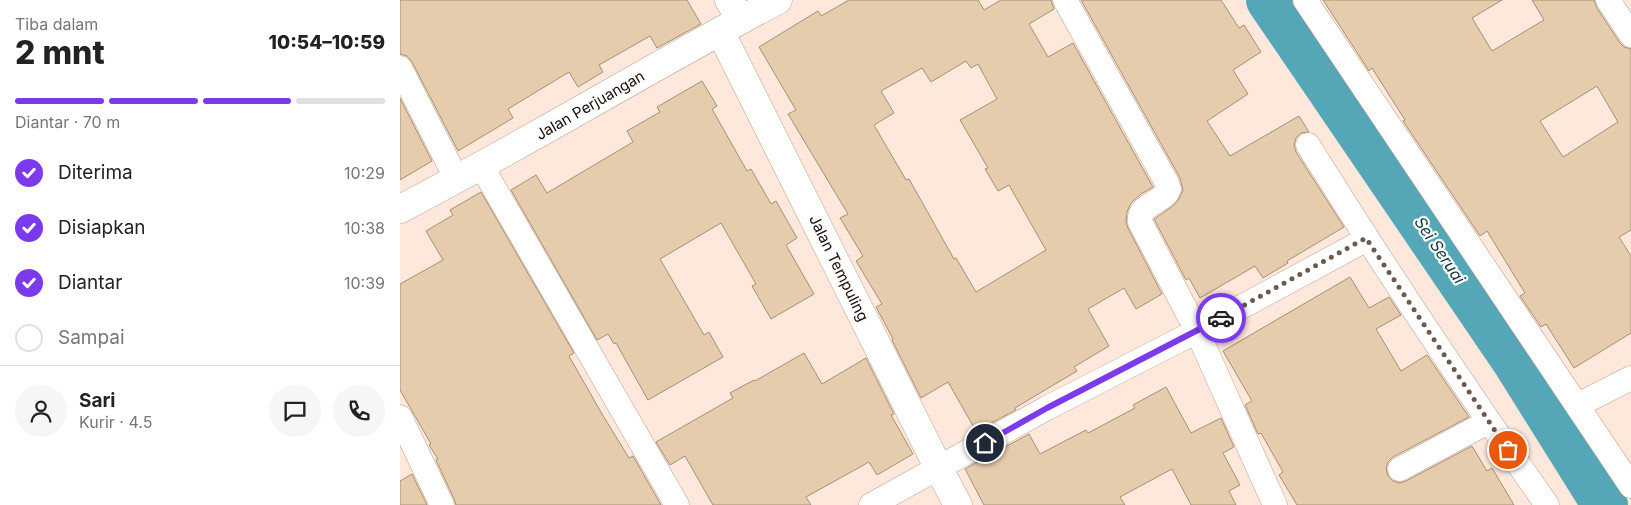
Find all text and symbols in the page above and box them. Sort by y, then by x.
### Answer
text: Tiba dalam [15,14,98,34]
text: 10:54–10:59 [269,31,385,54]
text: 2 mnt [15,33,105,72]
street label: Jalan Perjuangan [532,66,648,144]
text: Diantar · 70 m [15,112,120,132]
icon: check [15,159,43,187]
text: Diterima [58,161,133,184]
text: 10:29 [344,163,385,183]
street label: Jalan Tempuling [805,212,873,324]
water label: Sei Seruai [1410,213,1470,288]
icon: check [15,214,43,242]
text: Disiapkan [58,216,146,239]
text: 10:38 [344,218,385,238]
icon: check [15,269,43,297]
text: Diantar [58,271,122,294]
text: 10:39 [344,273,385,293]
courier [1196,293,1246,343]
icon: car [1207,304,1235,332]
text: Sampai [58,326,125,349]
button: person [15,385,67,437]
button: chat [269,385,321,437]
button: phone [333,385,385,437]
text: Sari [79,389,116,412]
text: Kurir · 4.5 [79,412,152,432]
pin [964,422,1006,464]
icon: home [971,429,999,457]
pin [1487,429,1529,471]
icon: bag [1494,436,1522,464]

